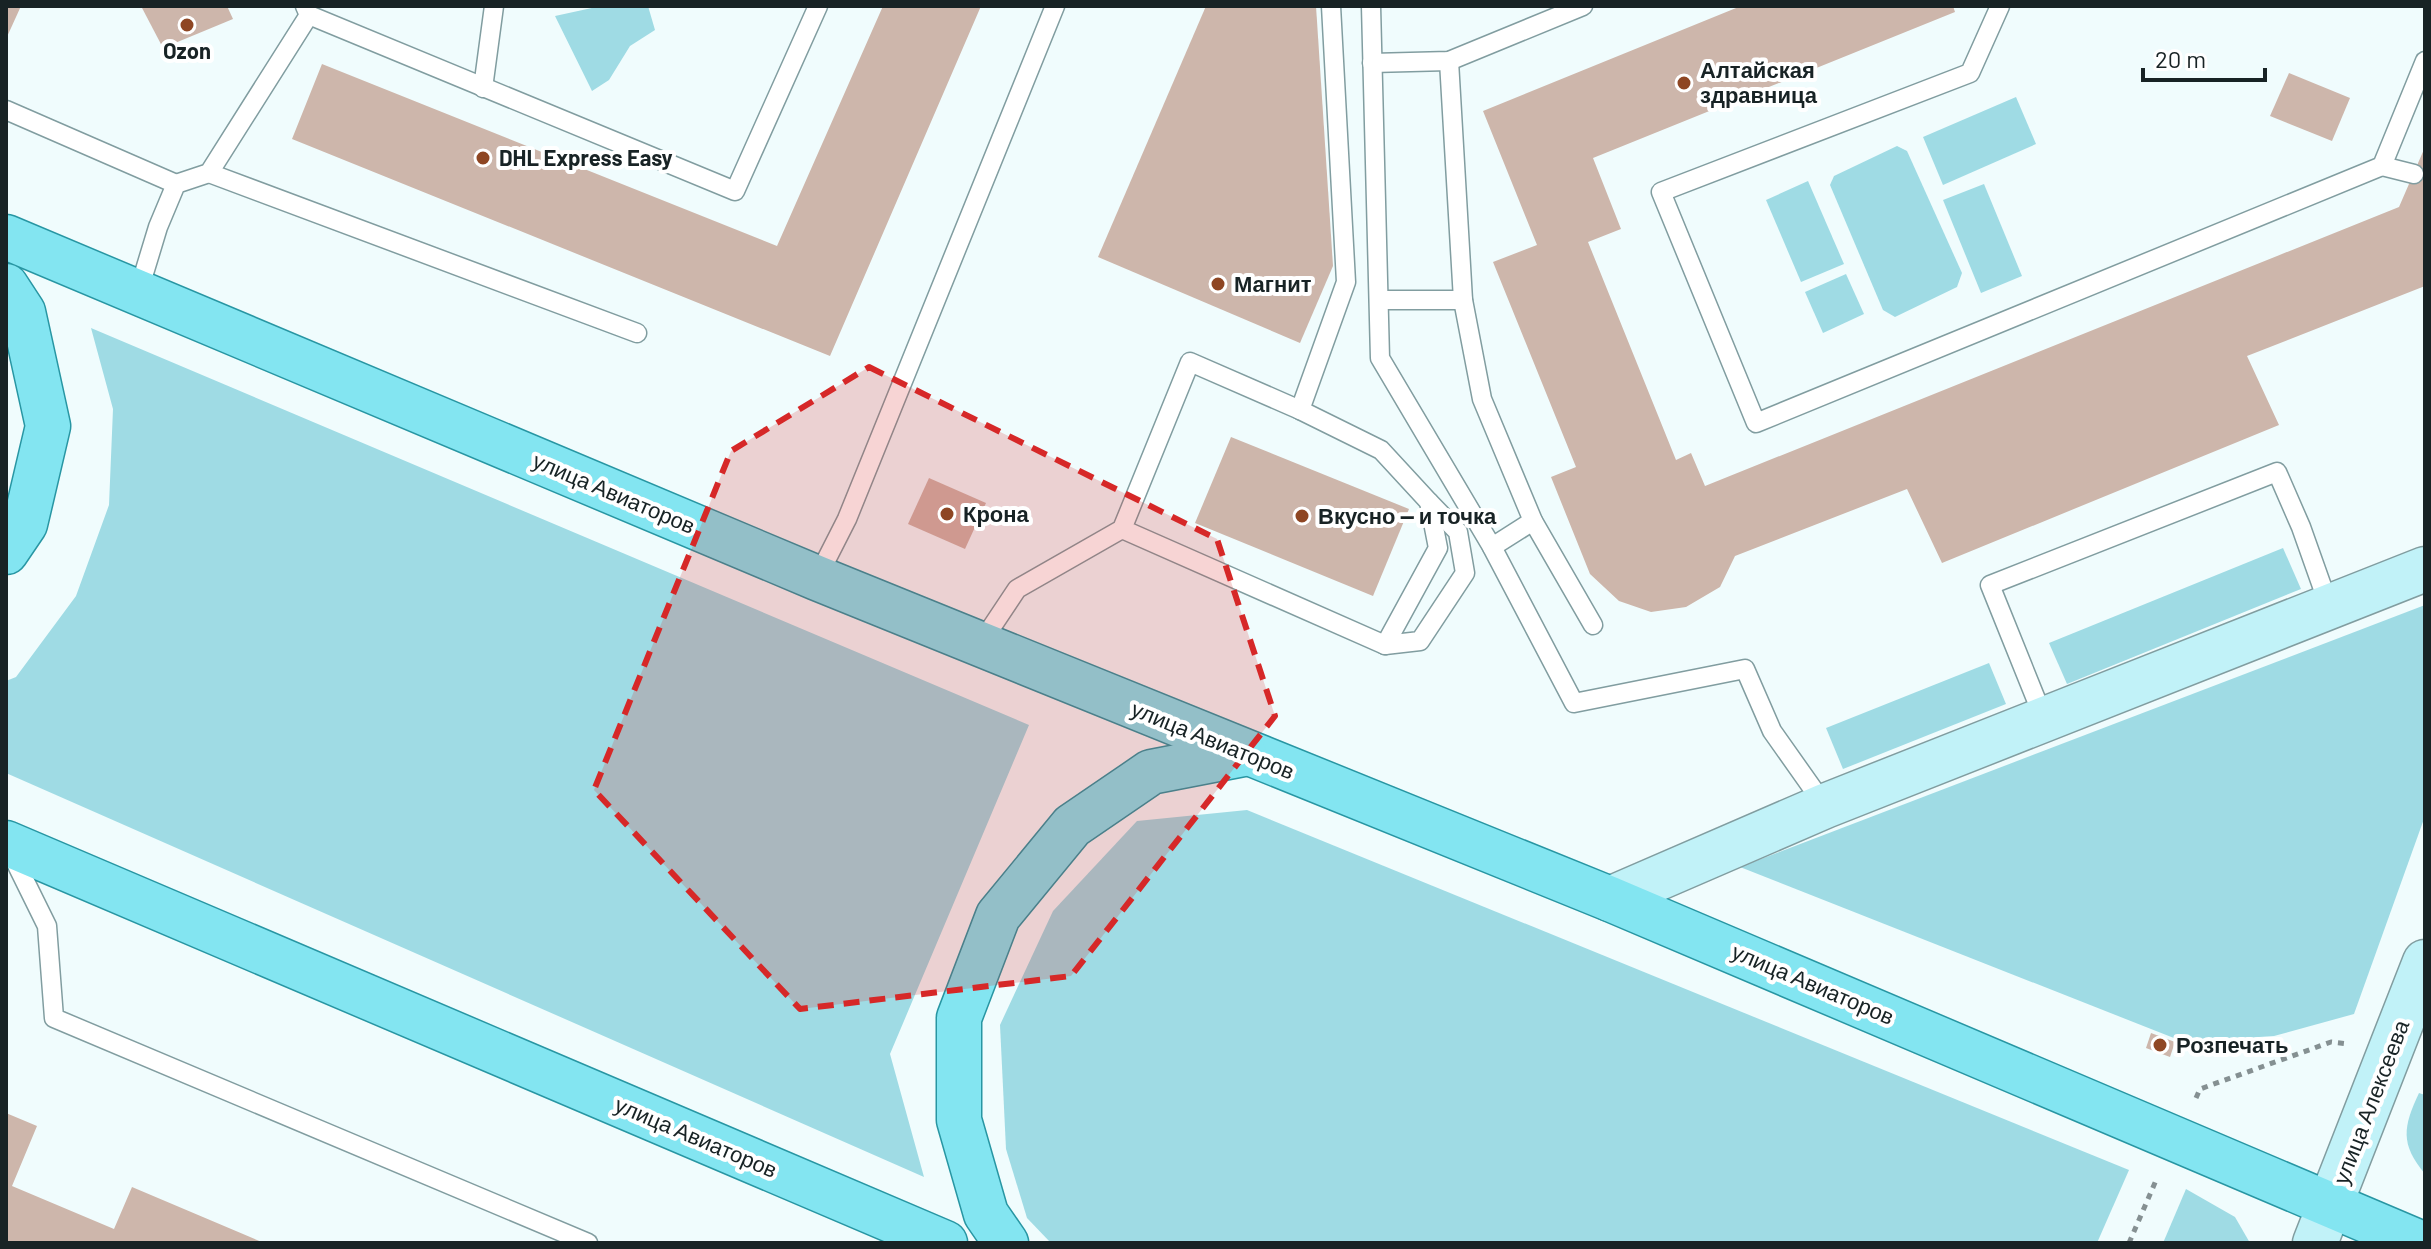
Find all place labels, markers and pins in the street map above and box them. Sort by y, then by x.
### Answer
marker: Ozon [178,16,196,34]
place label: Ozon [163,37,211,63]
place label: Алтайская здравница [1700,56,1818,108]
marker: Алтайская здравница [1675,74,1693,92]
place label: DHL Express Easy [499,144,673,170]
marker: DHL Express Easy [474,149,492,167]
place label: Магнит [1234,270,1312,296]
marker: Магнит [1209,275,1227,293]
place label: Крона [963,500,1030,527]
place label: Вкусно — и точка [1318,502,1497,529]
marker: Крона [938,505,956,523]
marker: Вкусно — и точка [1293,507,1311,525]
place label: Розпечать [2176,1031,2289,1057]
marker: Розпечать [2151,1036,2169,1054]

